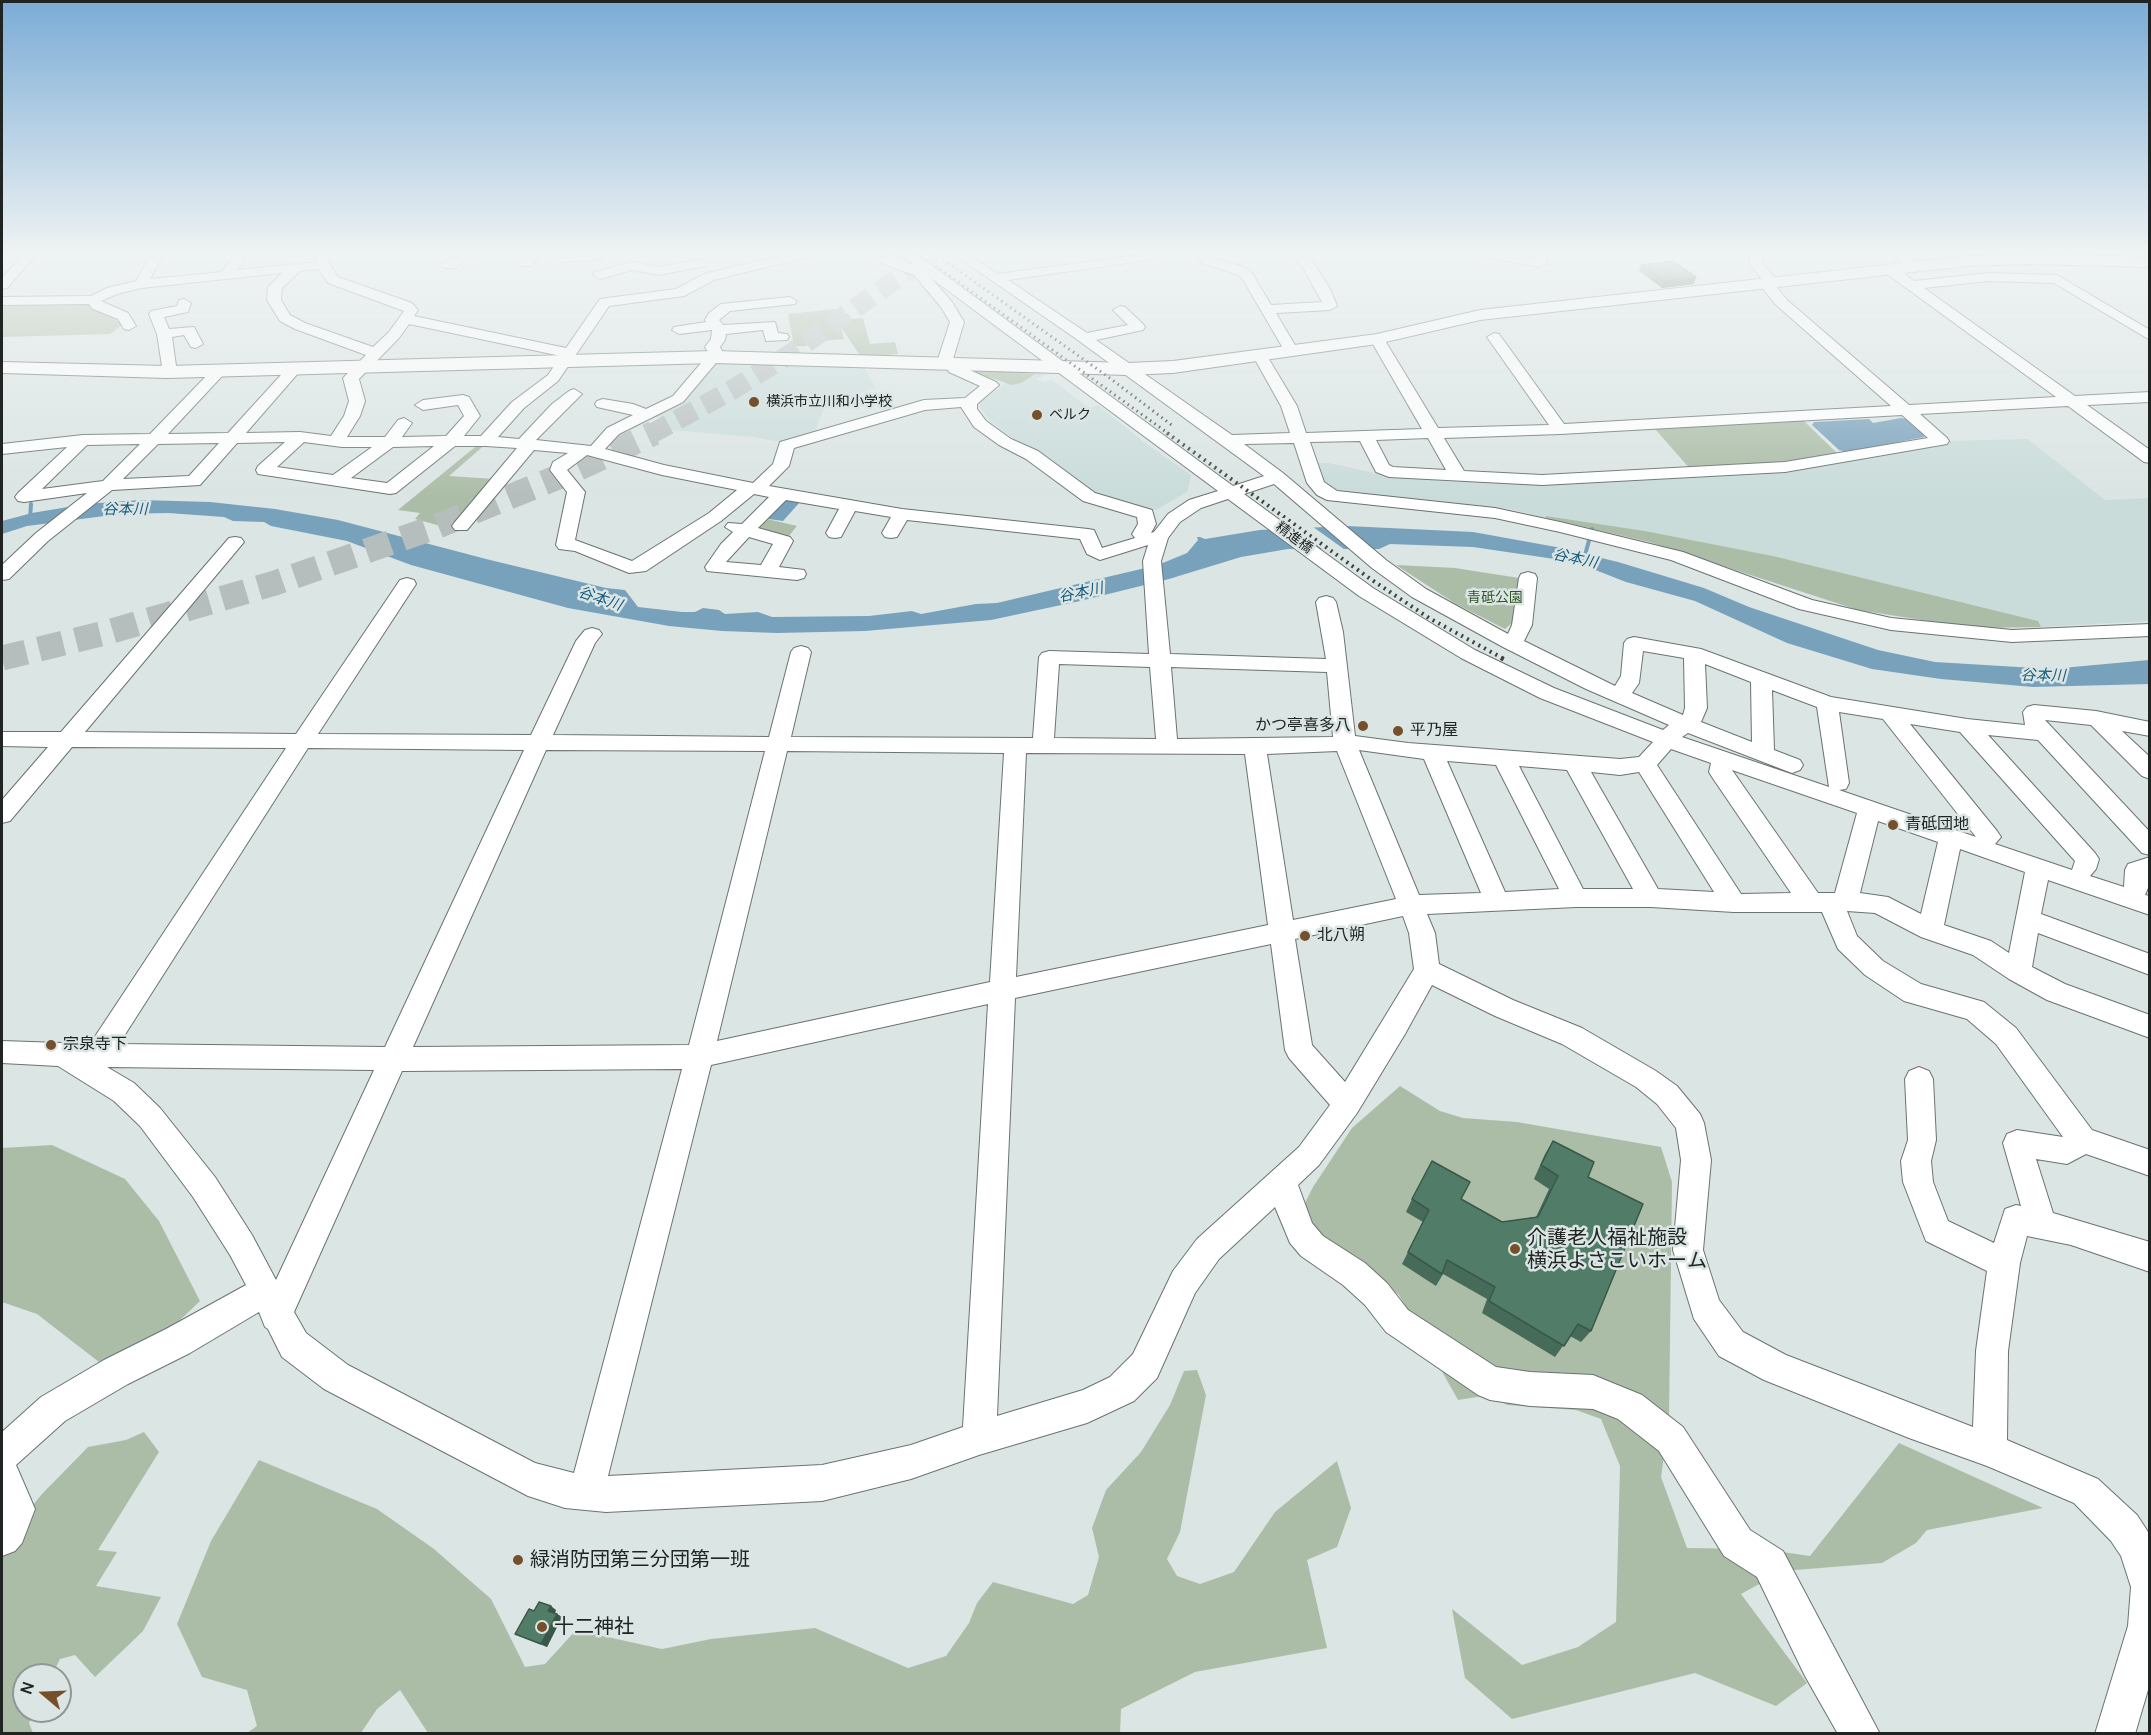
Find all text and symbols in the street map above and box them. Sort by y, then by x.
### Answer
place label: 横浜市立川和小学校 [766,394,892,410]
marker: 横浜市立川和小学校 [747,395,761,409]
place label: ベルク [1049,407,1091,423]
marker: ベルク [1030,408,1044,422]
water label: 谷本川 [103,501,147,519]
street label: 精進橋 [1272,519,1316,557]
water label: 谷本川 [1551,546,1599,572]
water label: 谷本川 [1057,580,1105,606]
water label: 谷本川 [576,583,624,615]
park label: 青砥公園 [1467,590,1523,606]
water label: 谷本川 [2020,667,2066,685]
place label: かつ亭喜多八 [1255,716,1351,736]
marker: かつ亭喜多八 [1356,719,1370,733]
place label: 平乃屋 [1410,721,1458,741]
marker: 平乃屋 [1391,724,1405,738]
place label: 青砥団地 [1905,815,1969,835]
marker: 青砥団地 [1886,818,1900,832]
place label: 北八朔 [1317,926,1365,946]
marker: 北八朔 [1298,929,1312,943]
place label: 宗泉寺下 [63,1035,127,1055]
marker: 宗泉寺下 [44,1038,58,1052]
place label: 介護老人福祉施設 横浜よさこいホーム [1527,1226,1707,1273]
marker: 介護老人福祉施設 横浜よさこいホーム [1508,1242,1522,1256]
place label: 緑消防団第三分団第一班 [530,1548,750,1572]
marker: 緑消防団第三分団第一班 [511,1553,525,1567]
place label: 十二神社 [554,1615,634,1639]
marker: 十二神社 [535,1620,549,1634]
north arrow [12,1663,72,1723]
text: N [15,1679,39,1697]

